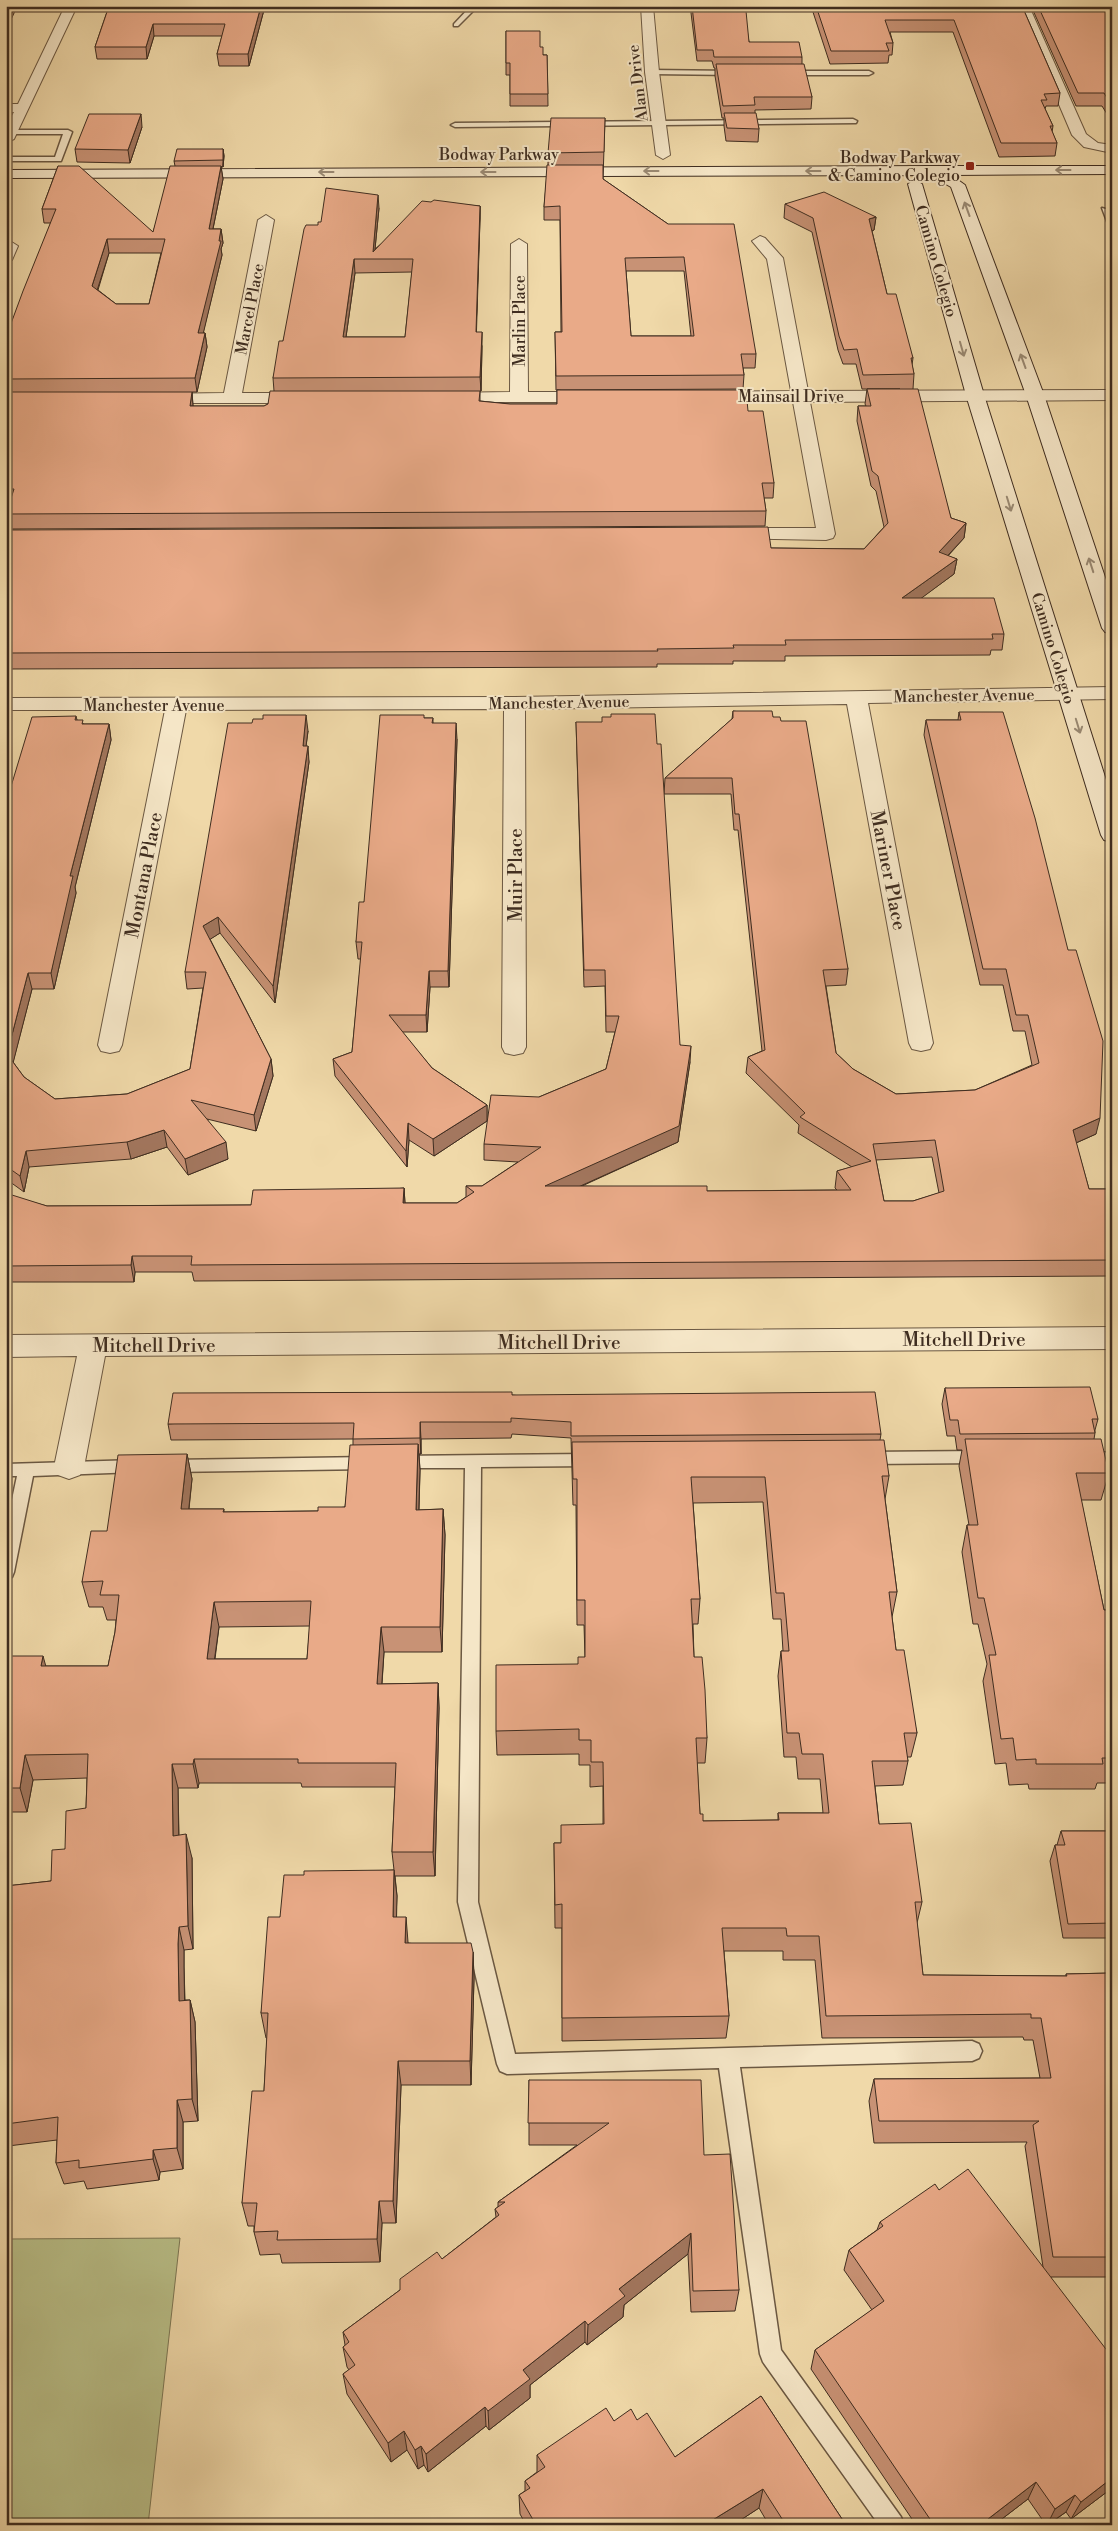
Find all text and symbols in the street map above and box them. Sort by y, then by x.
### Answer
street label: Alan Drive [623,43,653,123]
street label: Bodway Parkway [438,145,559,165]
place label: Bodway Parkway & Camino Colegio [828,148,960,186]
marker: Bodway Parkway & Camino Colegio [964,160,976,172]
one-way arrow [1055,165,1072,175]
one-way arrow [643,166,660,176]
one-way arrow [806,166,822,176]
one-way arrow [318,167,334,177]
one-way arrow [481,167,497,177]
one-way arrow [962,201,971,217]
street label: Camino Colegio [910,203,962,320]
street label: Marcel Place [231,262,269,357]
street label: Marlin Place [510,275,530,367]
one-way arrow [957,341,967,357]
one-way arrow [1018,354,1027,370]
street label: Mainsail Drive [738,387,844,407]
one-way arrow [1004,496,1014,512]
one-way arrow [1086,558,1095,574]
street label: Camino Colegio [1027,590,1080,706]
street label: Manchester Avenue [893,685,1035,707]
street label: Manchester Avenue [488,692,630,714]
street label: Manchester Avenue [83,696,225,716]
one-way arrow [1074,718,1083,734]
street label: Mariner Place [865,808,911,932]
street label: Montana Place [120,810,168,940]
street label: Muir Place [504,828,528,922]
street label: Mitchell Drive [902,1328,1026,1352]
street label: Mitchell Drive [497,1331,621,1355]
street label: Mitchell Drive [92,1334,216,1358]

